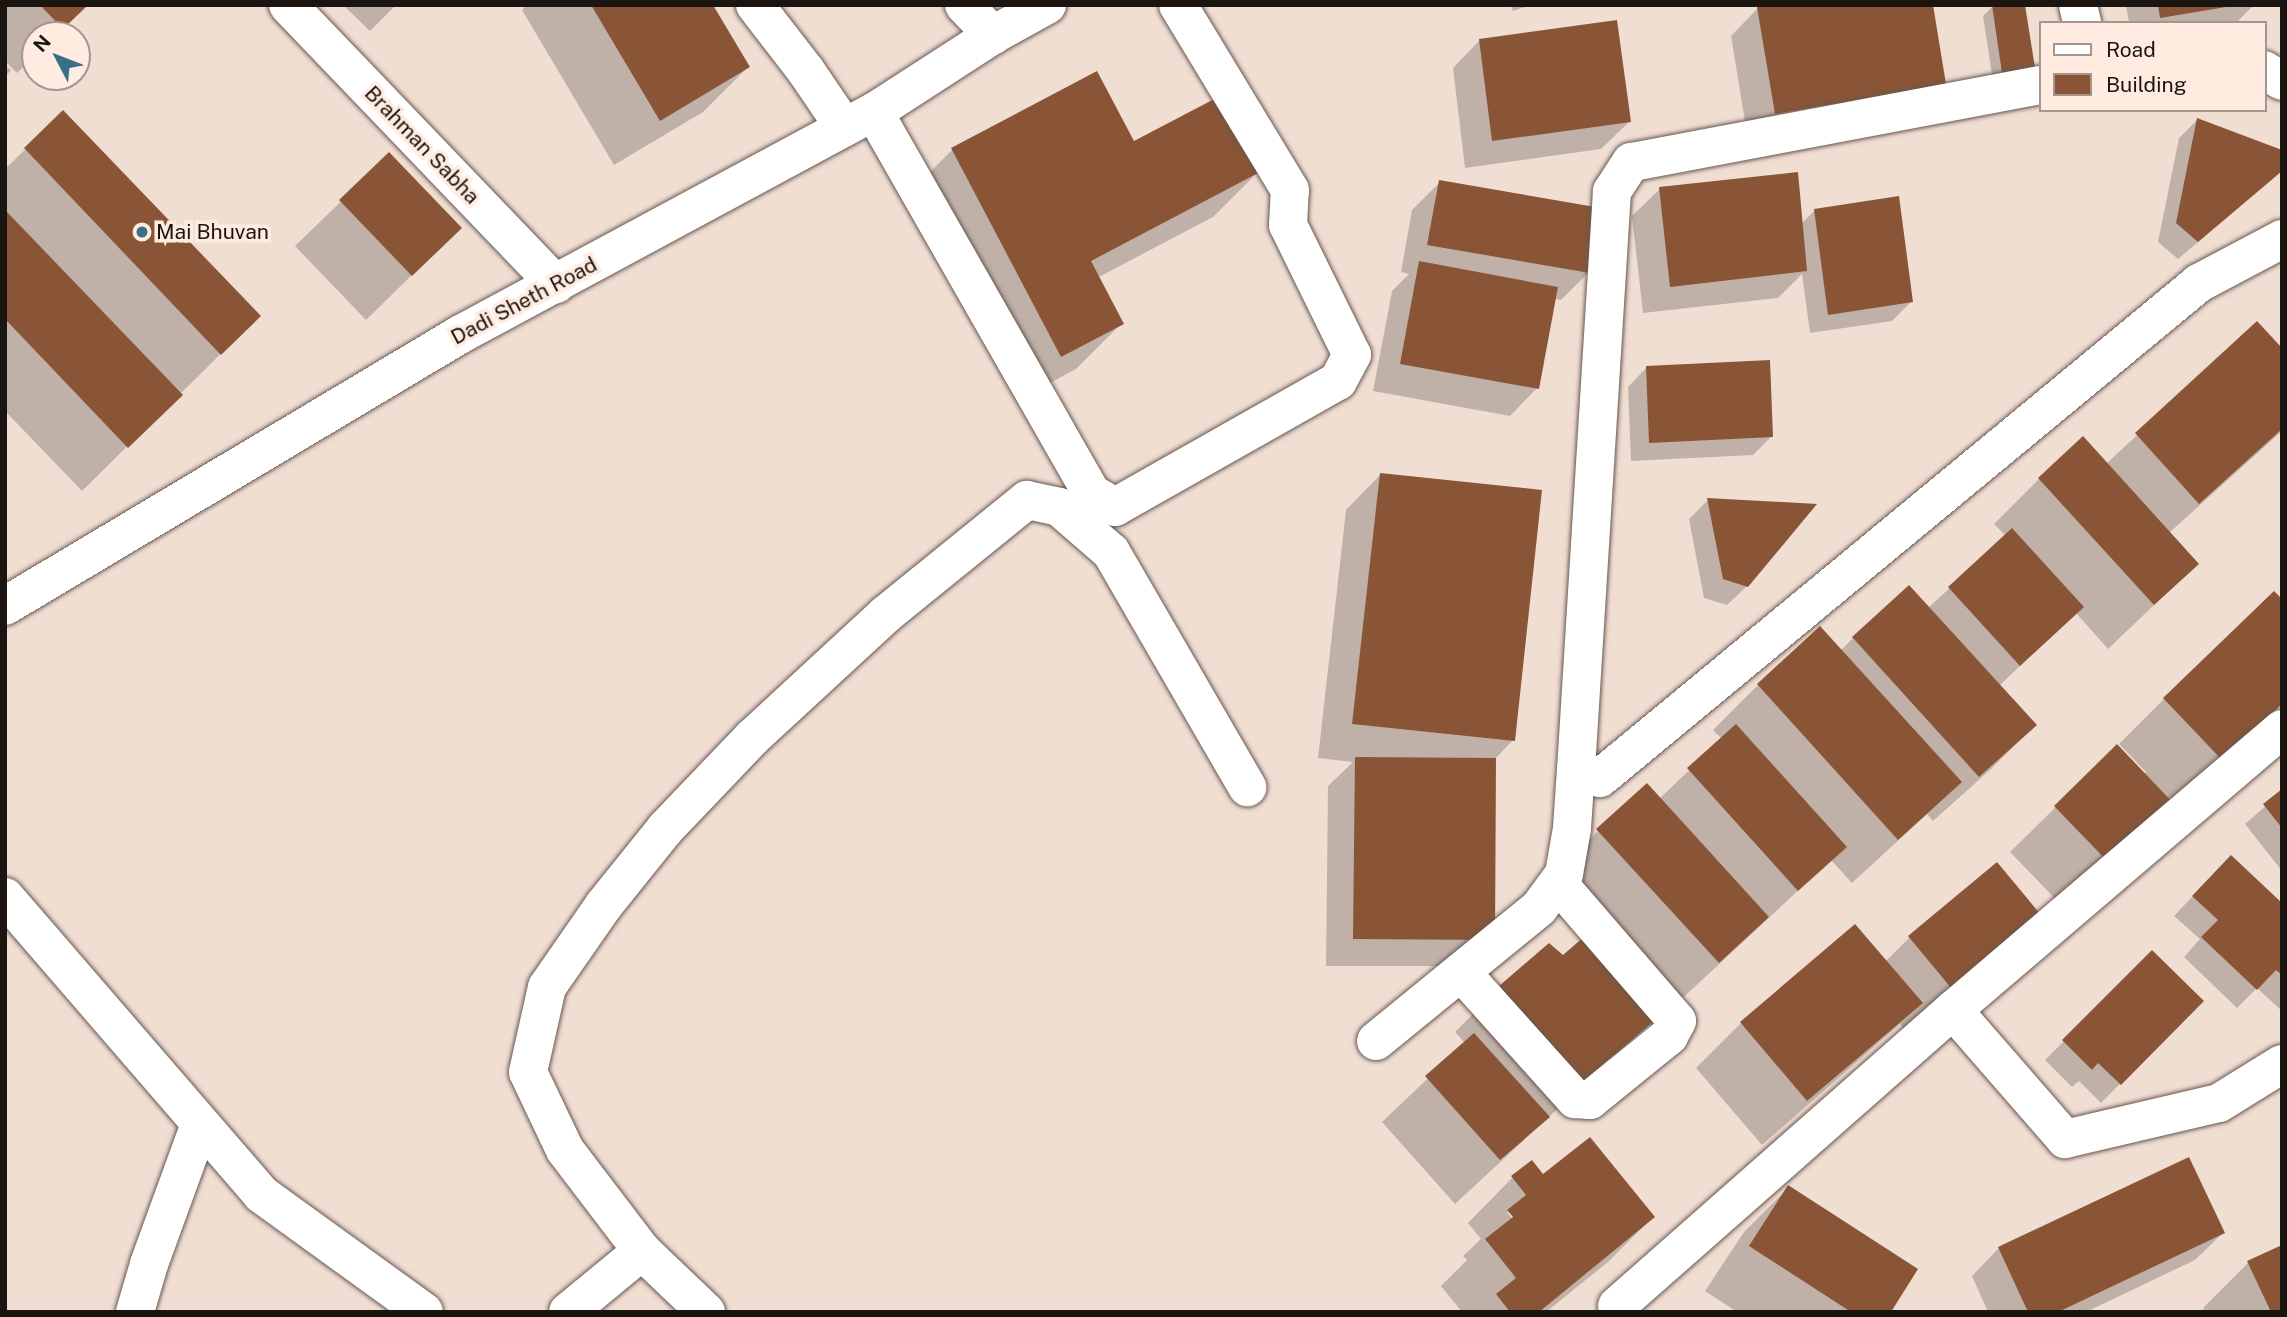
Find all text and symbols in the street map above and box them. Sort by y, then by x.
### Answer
north arrow [21,21,91,91]
legend [2038,21,2266,112]
text: N [29,30,55,56]
text: Road [2106,37,2156,62]
text: Building [2106,72,2187,97]
street label: Brahman Sabha [359,81,485,209]
place label: Mai Bhuvan [156,219,269,245]
marker: Mai Bhuvan [134,224,150,240]
street label: Dadi Sheth Road [447,252,601,350]

